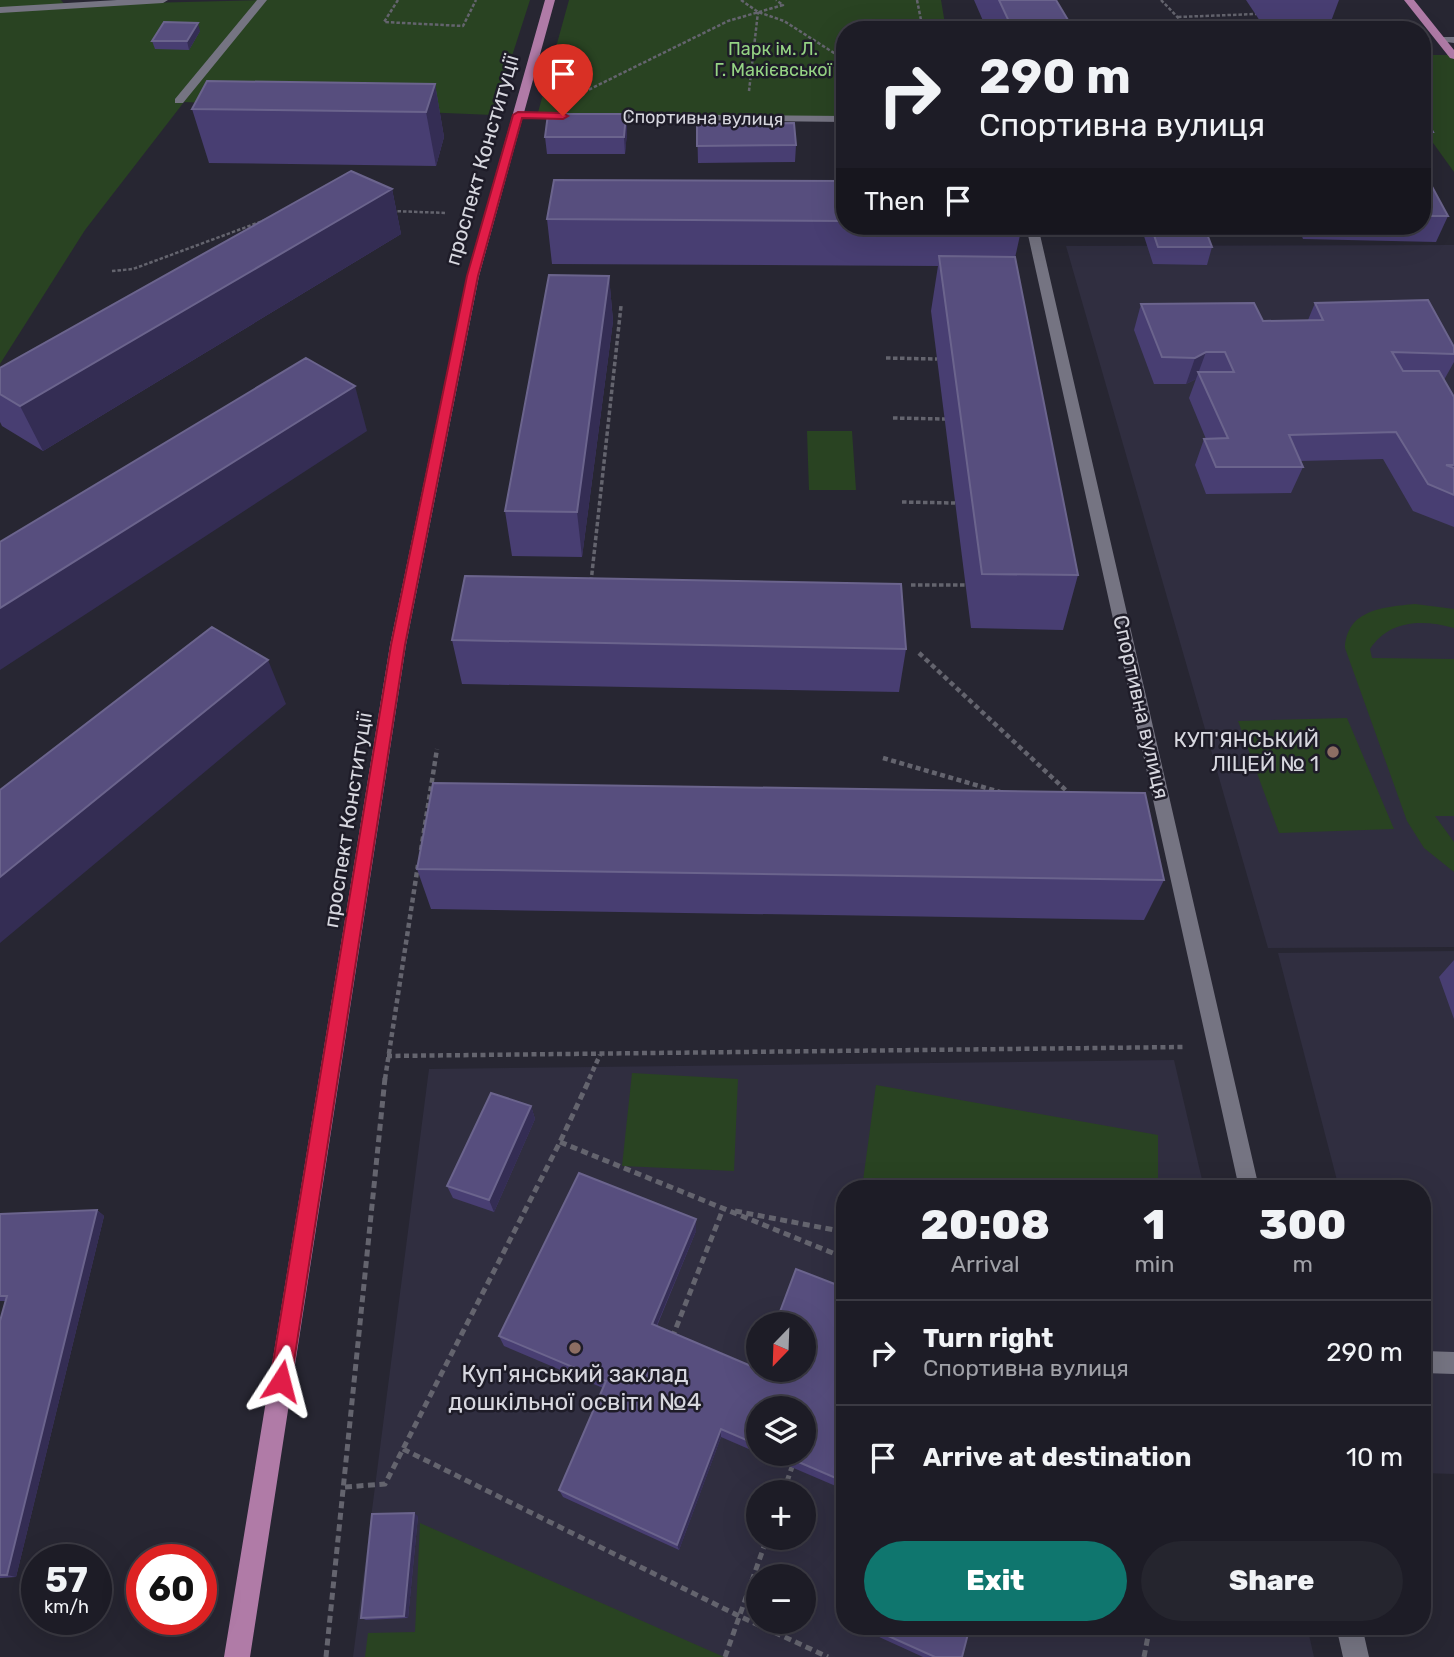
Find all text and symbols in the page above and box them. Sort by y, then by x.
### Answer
park label: Парк ім. Л. Г. Макієвської [714,38,833,81]
pin [533,44,593,116]
text: 290 m [979,47,1131,105]
icon: right [864,49,955,140]
street label: проспект Конституції [439,51,524,268]
icon: arrive [544,55,582,93]
street label: Спортивна вулиця [622,106,784,130]
text: Спортивна вулиця [979,106,1265,144]
icon: arrive [939,182,977,220]
text: Then [864,186,925,217]
street label: Спортивна вулиця [1108,613,1175,801]
street label: проспект Конституції [318,709,377,930]
place label: КУП'ЯНСЬКИЙ ЛІЦЕЙ № 1 [1174,727,1319,776]
marker: КУП'ЯНСЬКИЙ ЛІЦЕЙ № 1 [1325,744,1341,760]
text: 20:08 [921,1200,1050,1250]
text: 1 [1143,1200,1165,1250]
text: 300 [1259,1200,1346,1250]
text: Arrival [951,1250,1020,1278]
text: min [1134,1250,1174,1278]
text: m [1292,1250,1313,1278]
north arrow [746,1312,816,1382]
map controls [746,1312,816,1634]
text: Turn right [923,1323,1053,1354]
icon: right [864,1334,902,1372]
text: 290 m [1326,1337,1403,1368]
marker: Куп'янський заклад дошкільної освіти №4 [567,1340,583,1356]
position arrow [244,1344,318,1418]
text: Спортивна вулиця [923,1354,1129,1382]
place label: Куп'янський заклад дошкільної освіти №4 [448,1360,702,1416]
button: layers [746,1396,816,1466]
icon: arrive [864,1439,902,1477]
text: Arrive at destination [923,1442,1191,1473]
text: 10 m [1346,1442,1403,1473]
button: + [746,1480,816,1550]
button: Exit [864,1541,1127,1621]
button: Share [1141,1541,1403,1621]
speed limit sign: 60 [126,1544,217,1635]
text: 57 [45,1559,88,1601]
button: − [746,1564,816,1634]
text: km/h [44,1596,89,1618]

